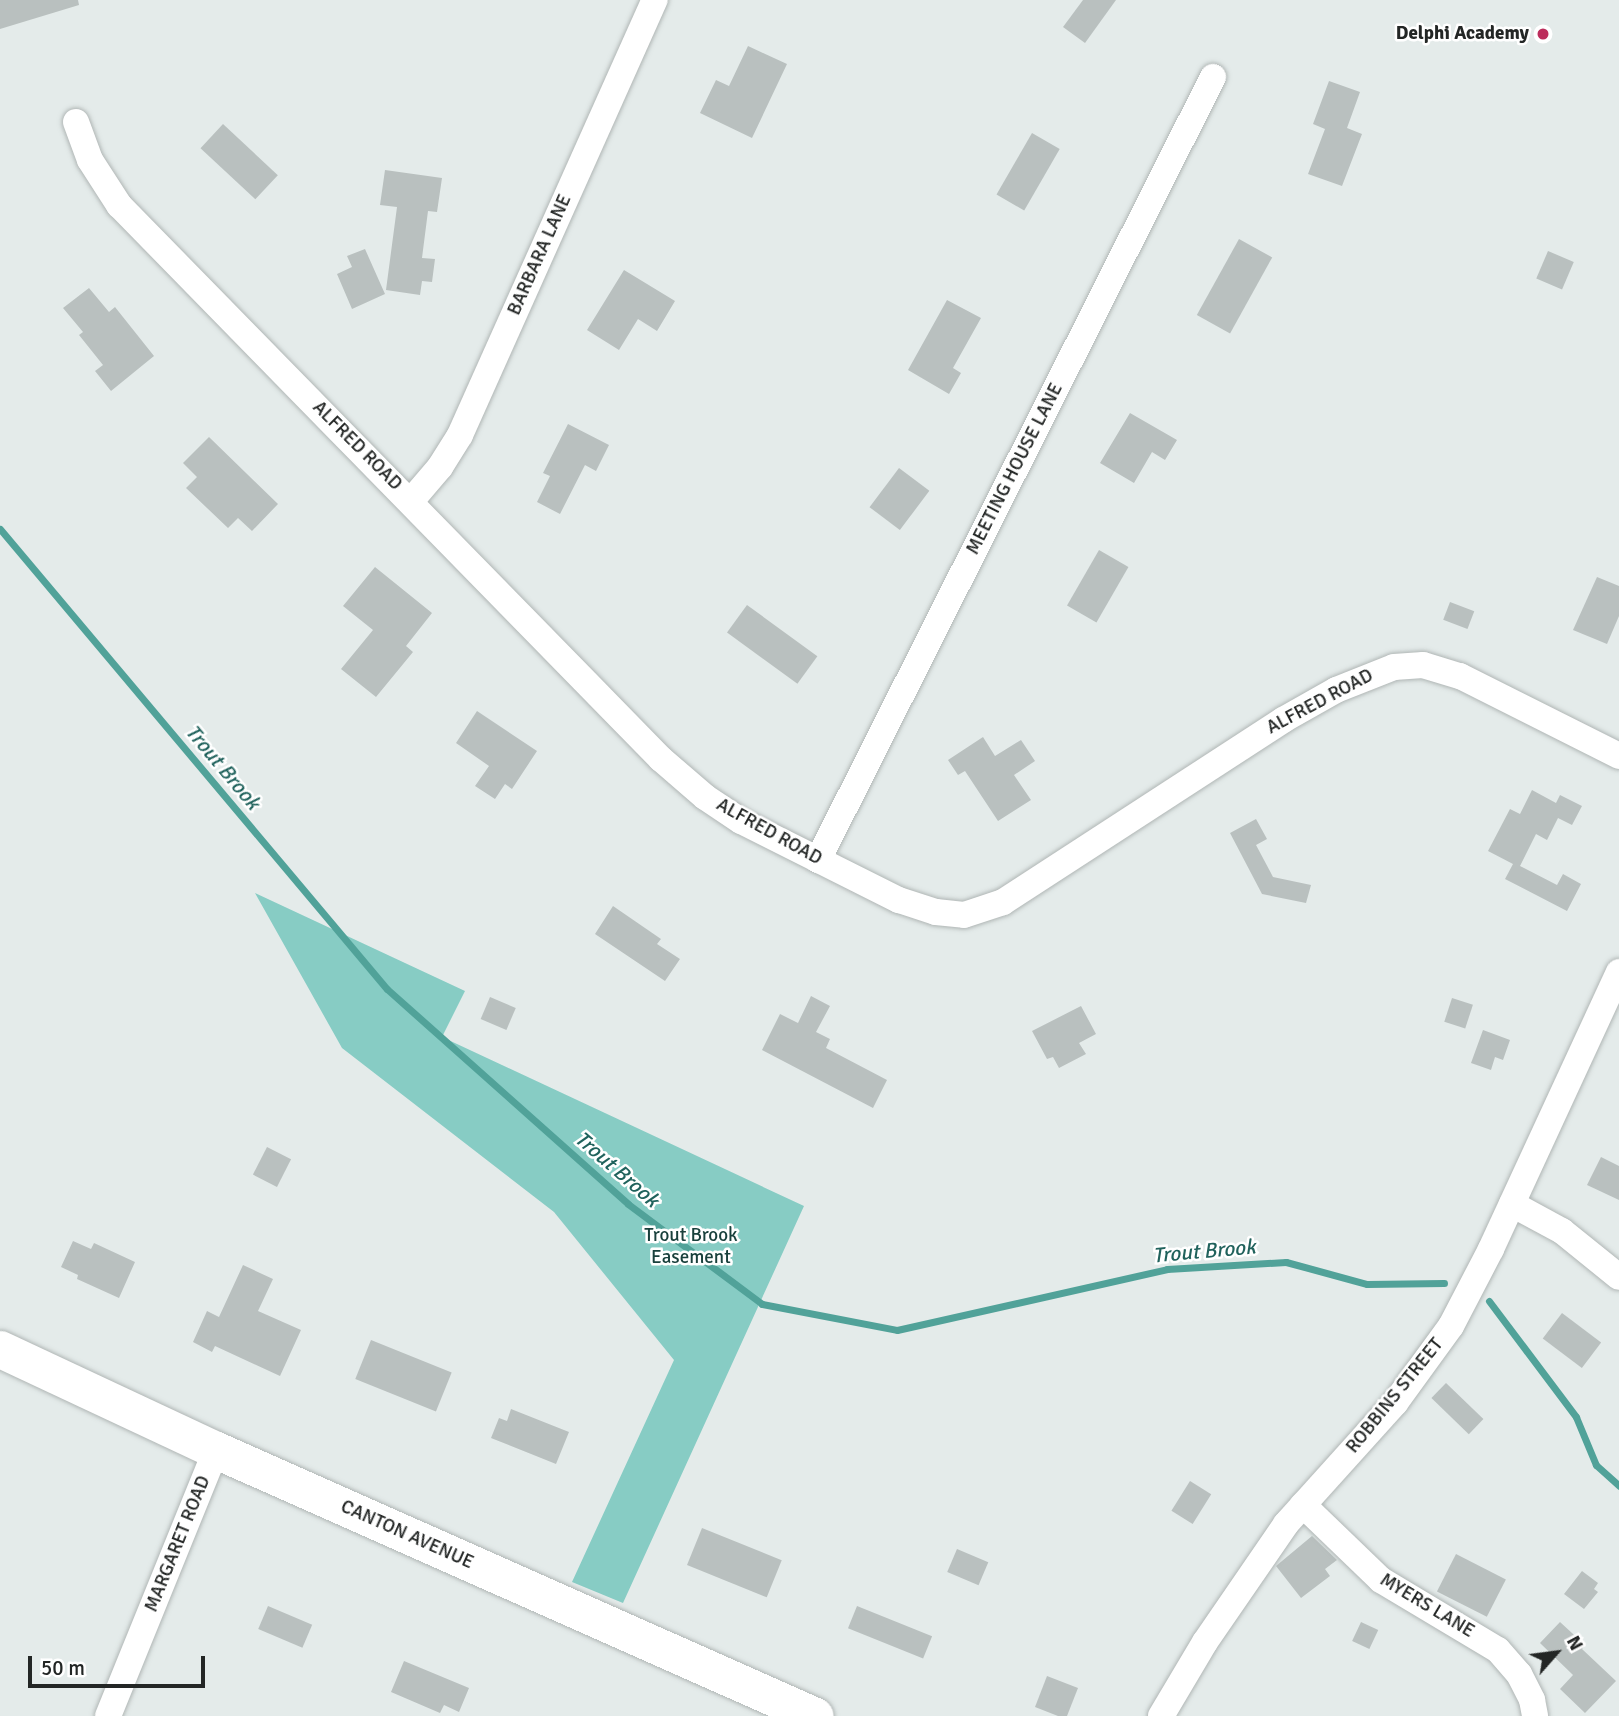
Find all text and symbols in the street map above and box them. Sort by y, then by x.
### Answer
place label: Delphi Academy [1396,23,1529,45]
marker: Delphi Academy [1535,26,1551,42]
street label: BARBARA LANE [503,191,577,319]
street label: MEETING HOUSE LANE [962,379,1068,559]
street label: ALFRED ROAD [307,396,407,496]
street label: ALFRED ROAD [1263,664,1377,740]
water label: Trout Brook [180,719,266,815]
street label: ALFRED ROAD [712,794,826,870]
water label: Trout Brook [570,1126,664,1212]
park label: Trout Brook Easement [644,1225,738,1269]
water label: Trout Brook [1152,1234,1256,1268]
street label: ROBBINS STREET [1342,1334,1448,1458]
street label: MARGARET ROAD [140,1473,216,1615]
street label: CANTON AVENUE [337,1495,477,1575]
street label: MYERS LANE [1376,1569,1478,1643]
north arrow [1521,1618,1591,1688]
text: N [1561,1632,1588,1655]
scale bar [32,1642,208,1686]
text: 50 m [41,1655,85,1681]

